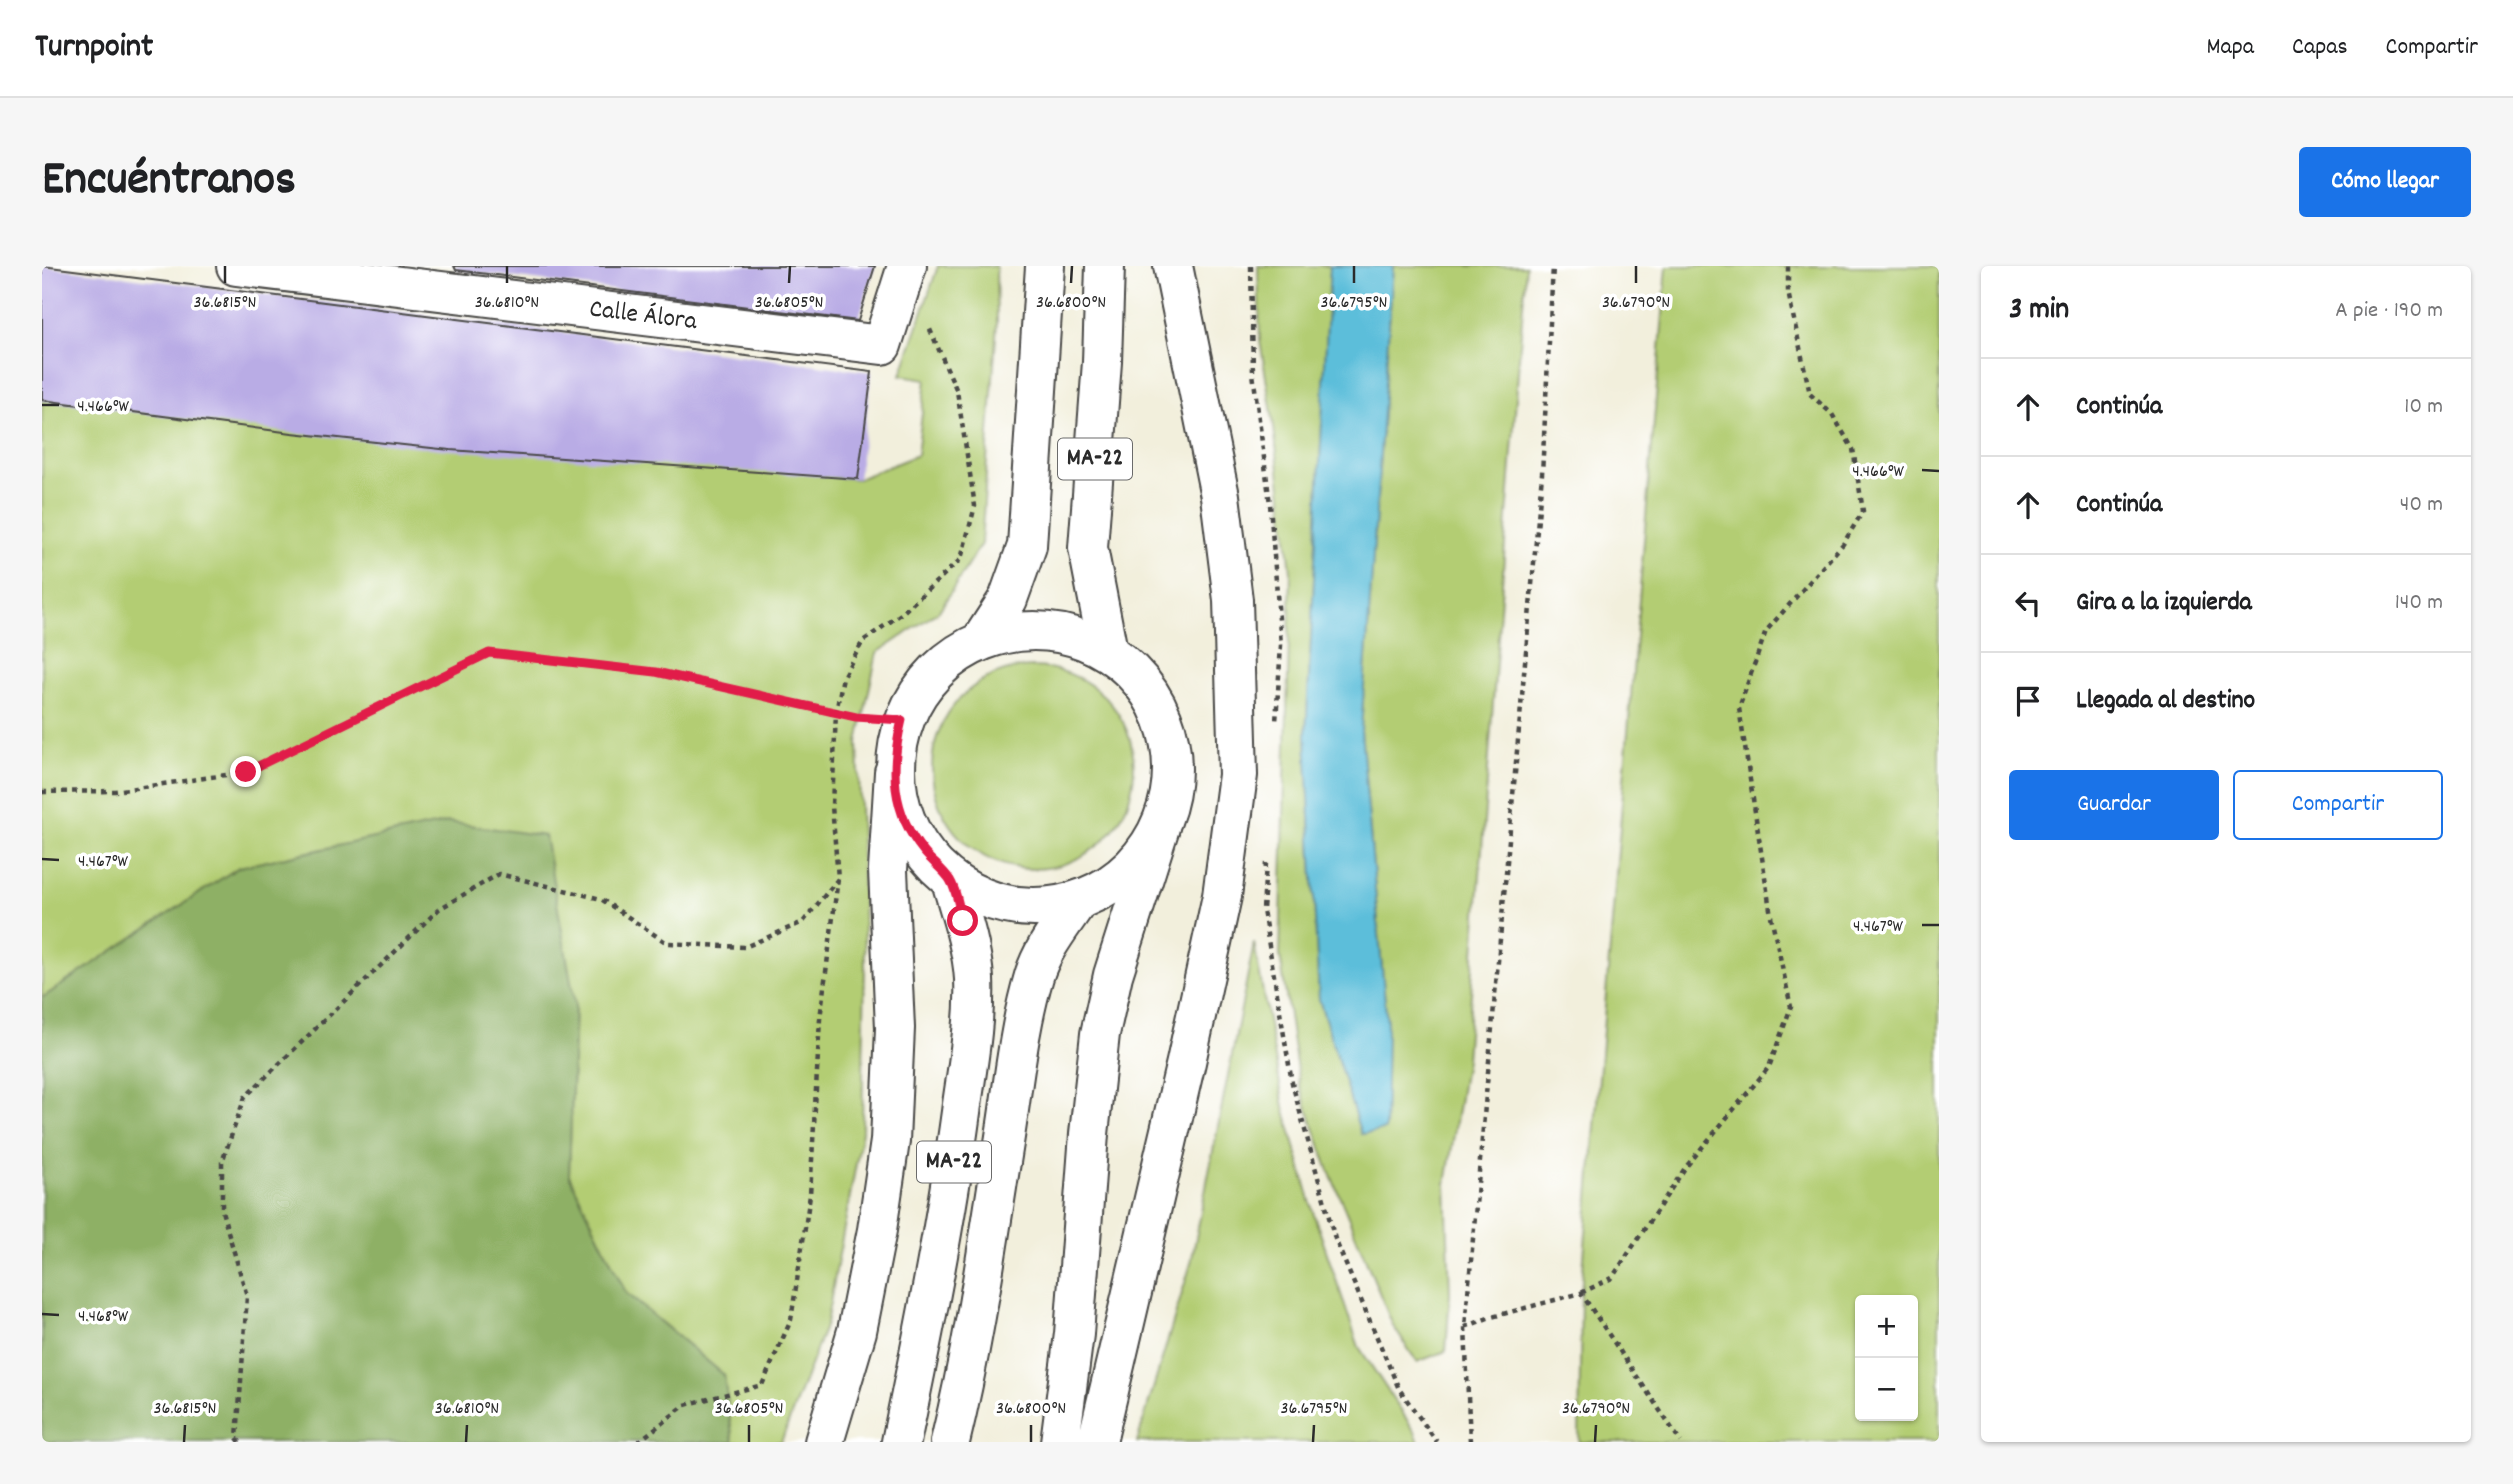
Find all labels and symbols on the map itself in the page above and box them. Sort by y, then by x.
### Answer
text: 36.6815°N [194,291,256,316]
text: 36.6810°N [475,291,539,316]
street label: Calle Álora [587,291,700,341]
text: 36.6805°N [755,291,823,316]
text: 36.6800°N [1036,291,1106,316]
text: 36.6795°N [1321,291,1387,316]
text: 36.6790°N [1602,291,1670,316]
text: 4.466°W [77,395,130,420]
road number: MA-22 [1058,439,1132,480]
text: 4.466°W [1852,460,1905,485]
route end [230,756,261,787]
text: 4.467°W [78,850,129,875]
route start [947,905,978,936]
text: 4.467°W [1853,915,1904,940]
road number: MA-22 [917,1142,991,1182]
text: 4.468°W [78,1305,129,1330]
text: 36.6815°N [154,1397,216,1422]
text: 36.6810°N [435,1397,499,1422]
text: 36.6805°N [715,1397,783,1422]
text: 36.6800°N [996,1397,1066,1422]
text: 36.6795°N [1281,1397,1347,1422]
text: 36.6790°N [1562,1397,1630,1422]

